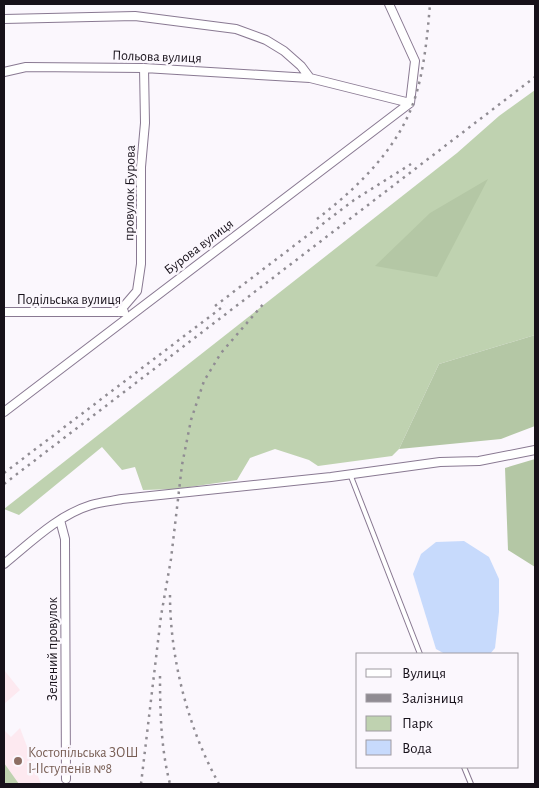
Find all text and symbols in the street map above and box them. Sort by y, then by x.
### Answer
street label: Польова вулиця [112,48,202,66]
street label: провулок Бурова [122,144,138,241]
street label: Бурова вулиця [162,217,236,277]
street label: Подільська вулиця [17,293,121,307]
street label: Зелений провулок [46,597,60,701]
legend [356,653,519,768]
text: Вулиця [402,666,446,681]
text: Залізниця [402,691,463,706]
text: Парк [402,716,433,731]
text: Вода [402,741,432,756]
place label: Костопільська ЗОШ І-ІІступенів №8 [28,746,139,776]
marker: Костопільська ЗОШ І-ІІступенів №8 [12,755,24,767]

